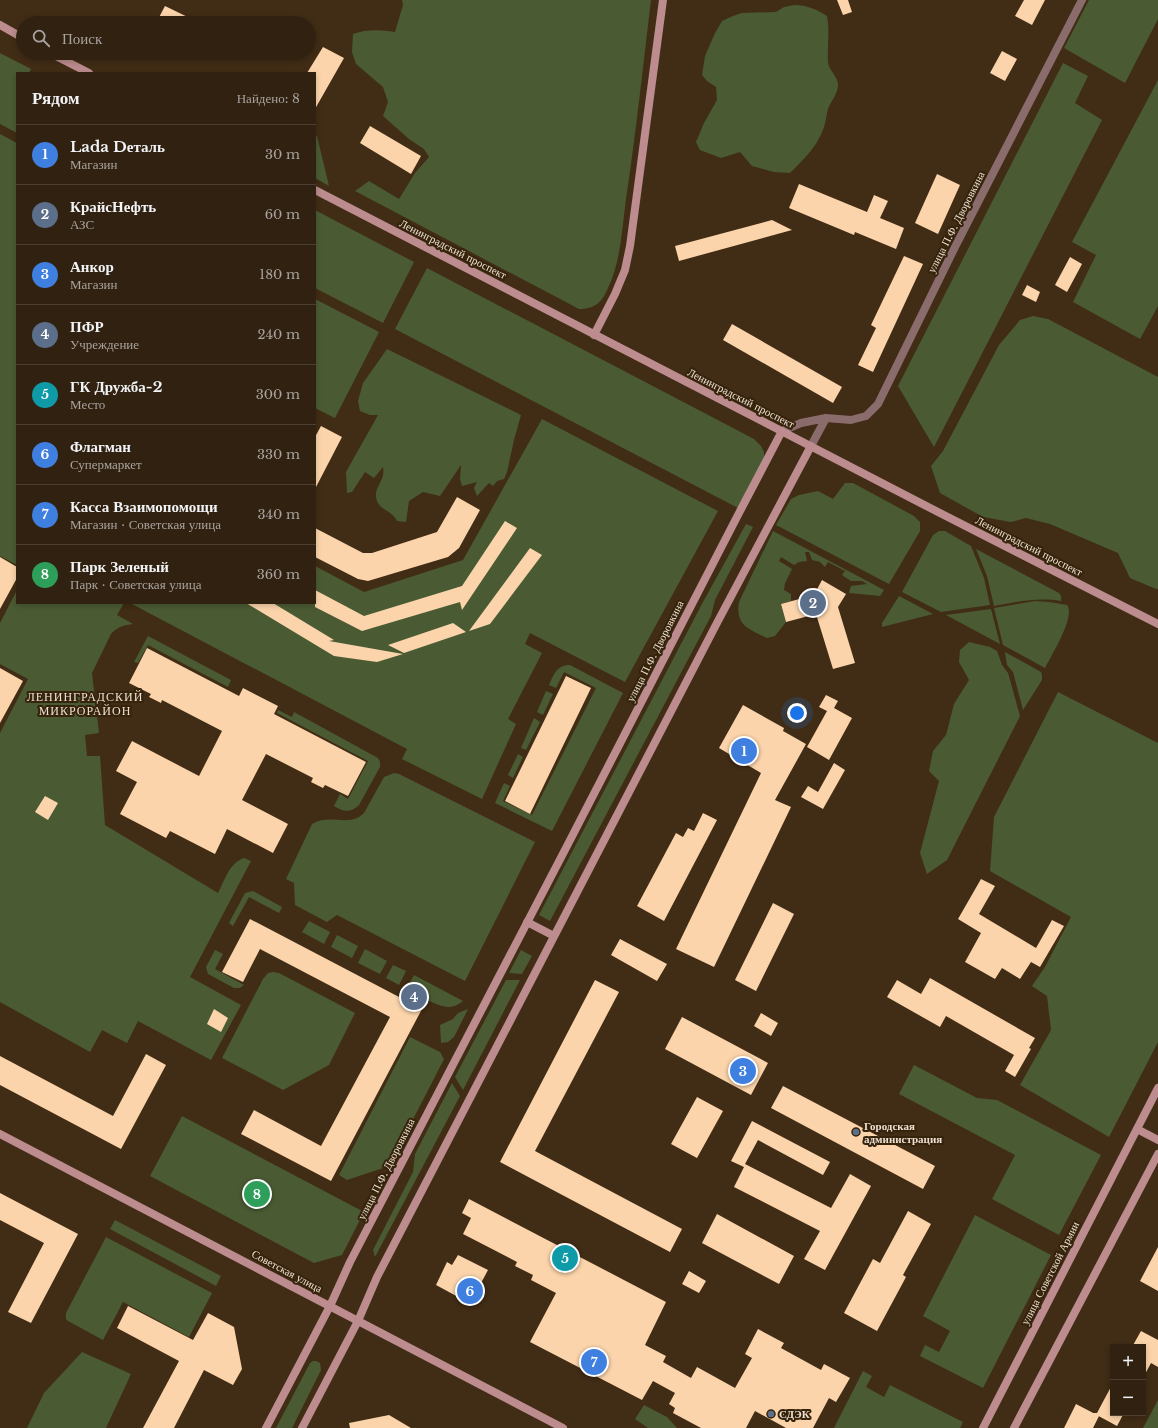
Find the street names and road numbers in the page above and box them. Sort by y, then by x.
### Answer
street label: улица П.Ф. Дворовкина [924,169,988,275]
street label: Ленинградский проспект [397,216,509,282]
street label: Ленинградский проспект [685,365,797,431]
street label: Ленинградский проспект [973,513,1085,579]
street label: улица П.Ф. Дворовкина [623,598,687,704]
street label: улица П.Ф. Дворовкина [354,1116,418,1222]
street label: улица Советской Армии [1018,1219,1082,1327]
street label: Советская улица [249,1246,325,1296]

